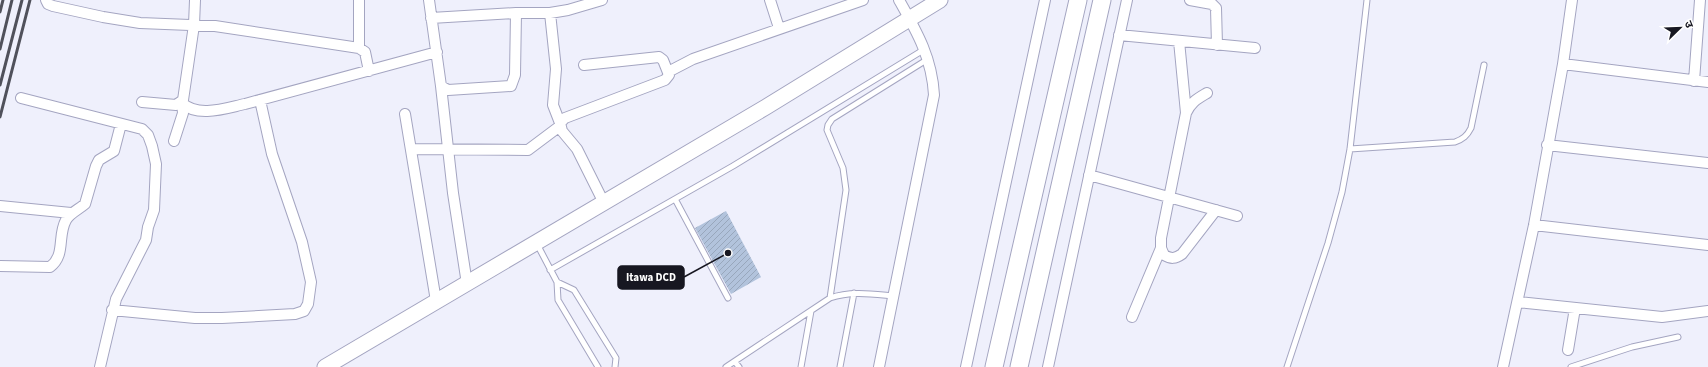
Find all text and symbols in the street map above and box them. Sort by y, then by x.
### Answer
north arrow [1660,8,1700,48]
text: उ [1681,18,1697,31]
callout: Itawa DCD [618,266,684,289]
text: Itawa DCD [626,270,676,285]

